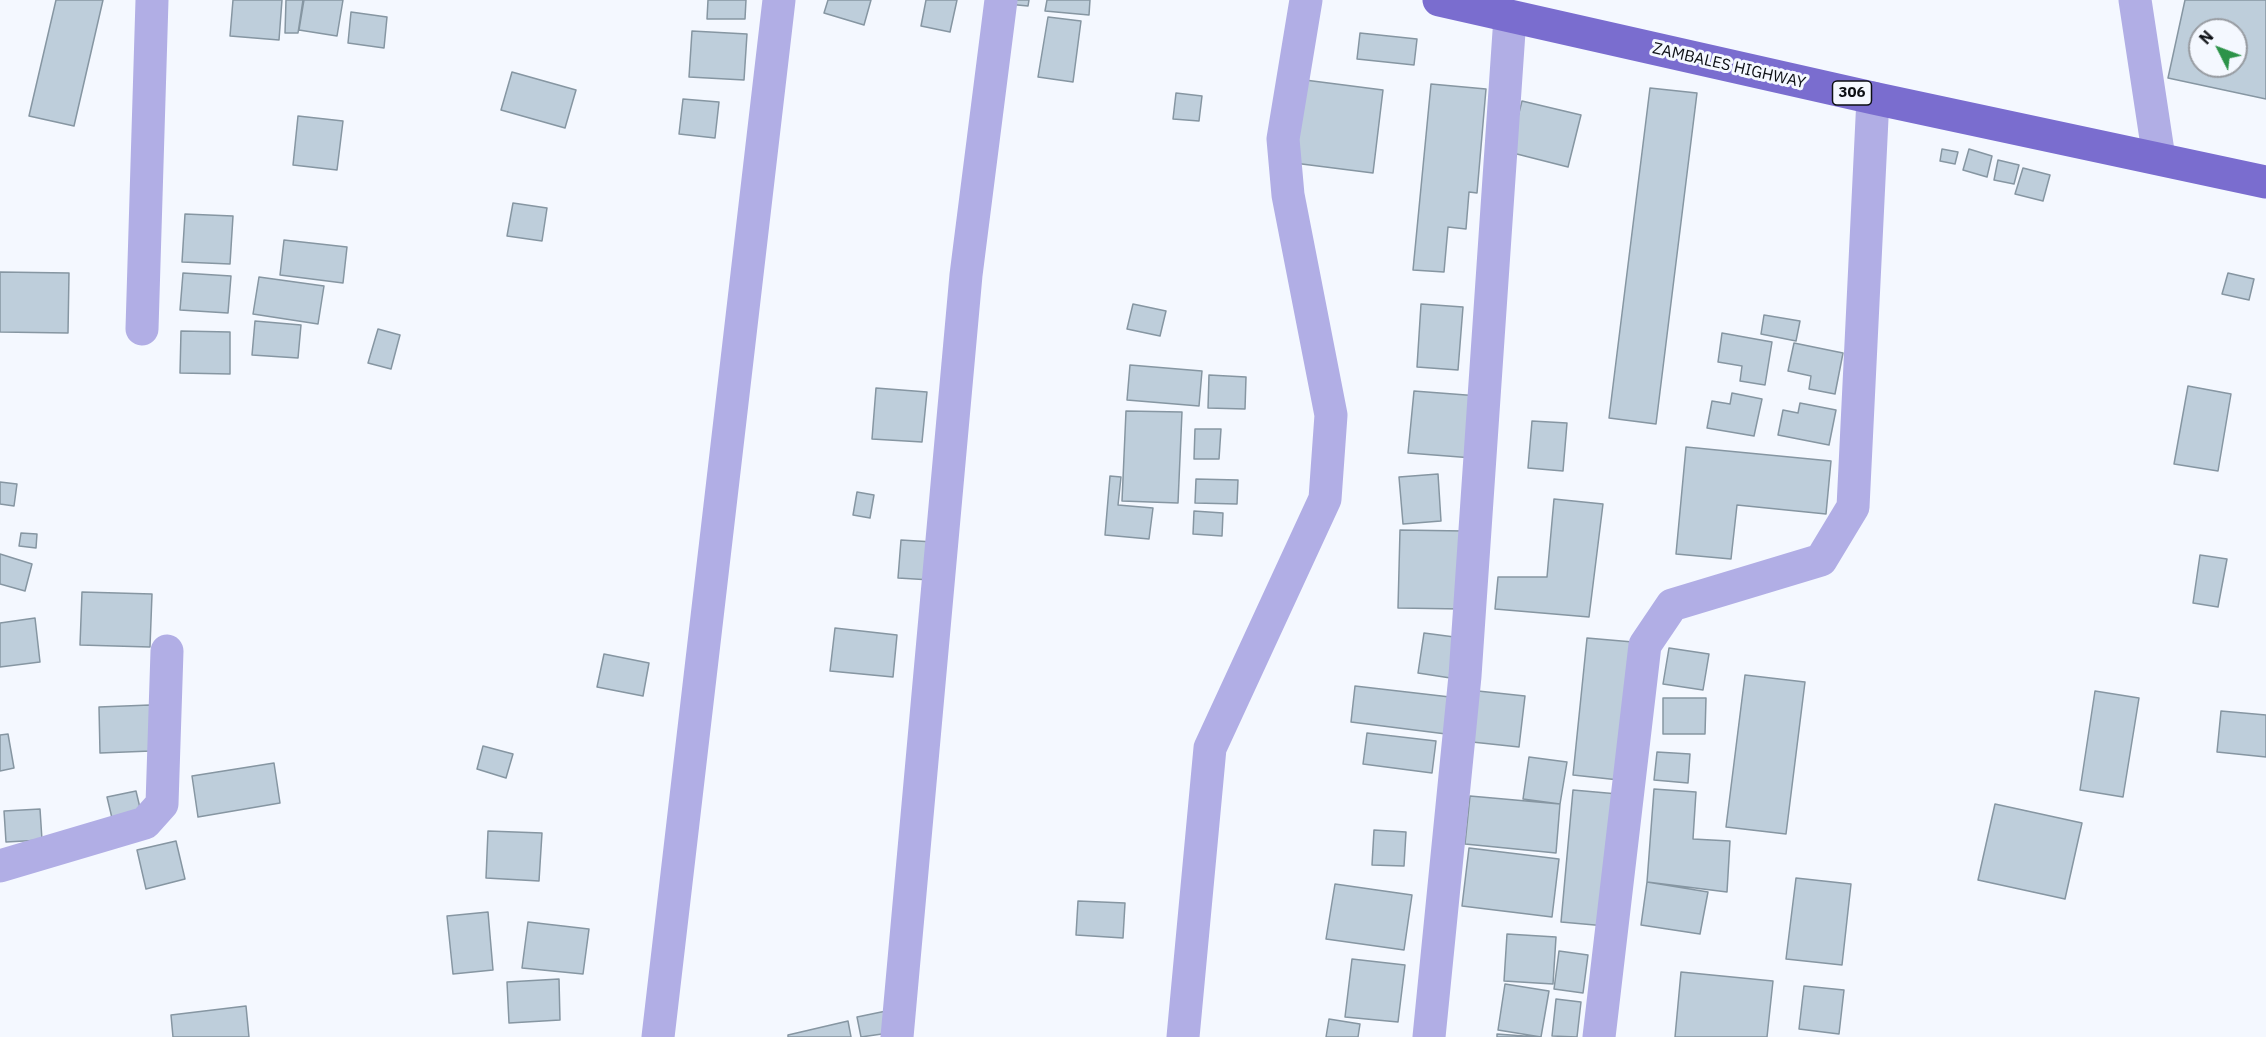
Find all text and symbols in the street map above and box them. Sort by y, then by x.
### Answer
north arrow [2188,18,2248,78]
text: N [2195,26,2217,48]
street label: ZAMBALES HIGHWAY [1651,39,1807,93]
road number: 306 [1832,81,1872,105]

